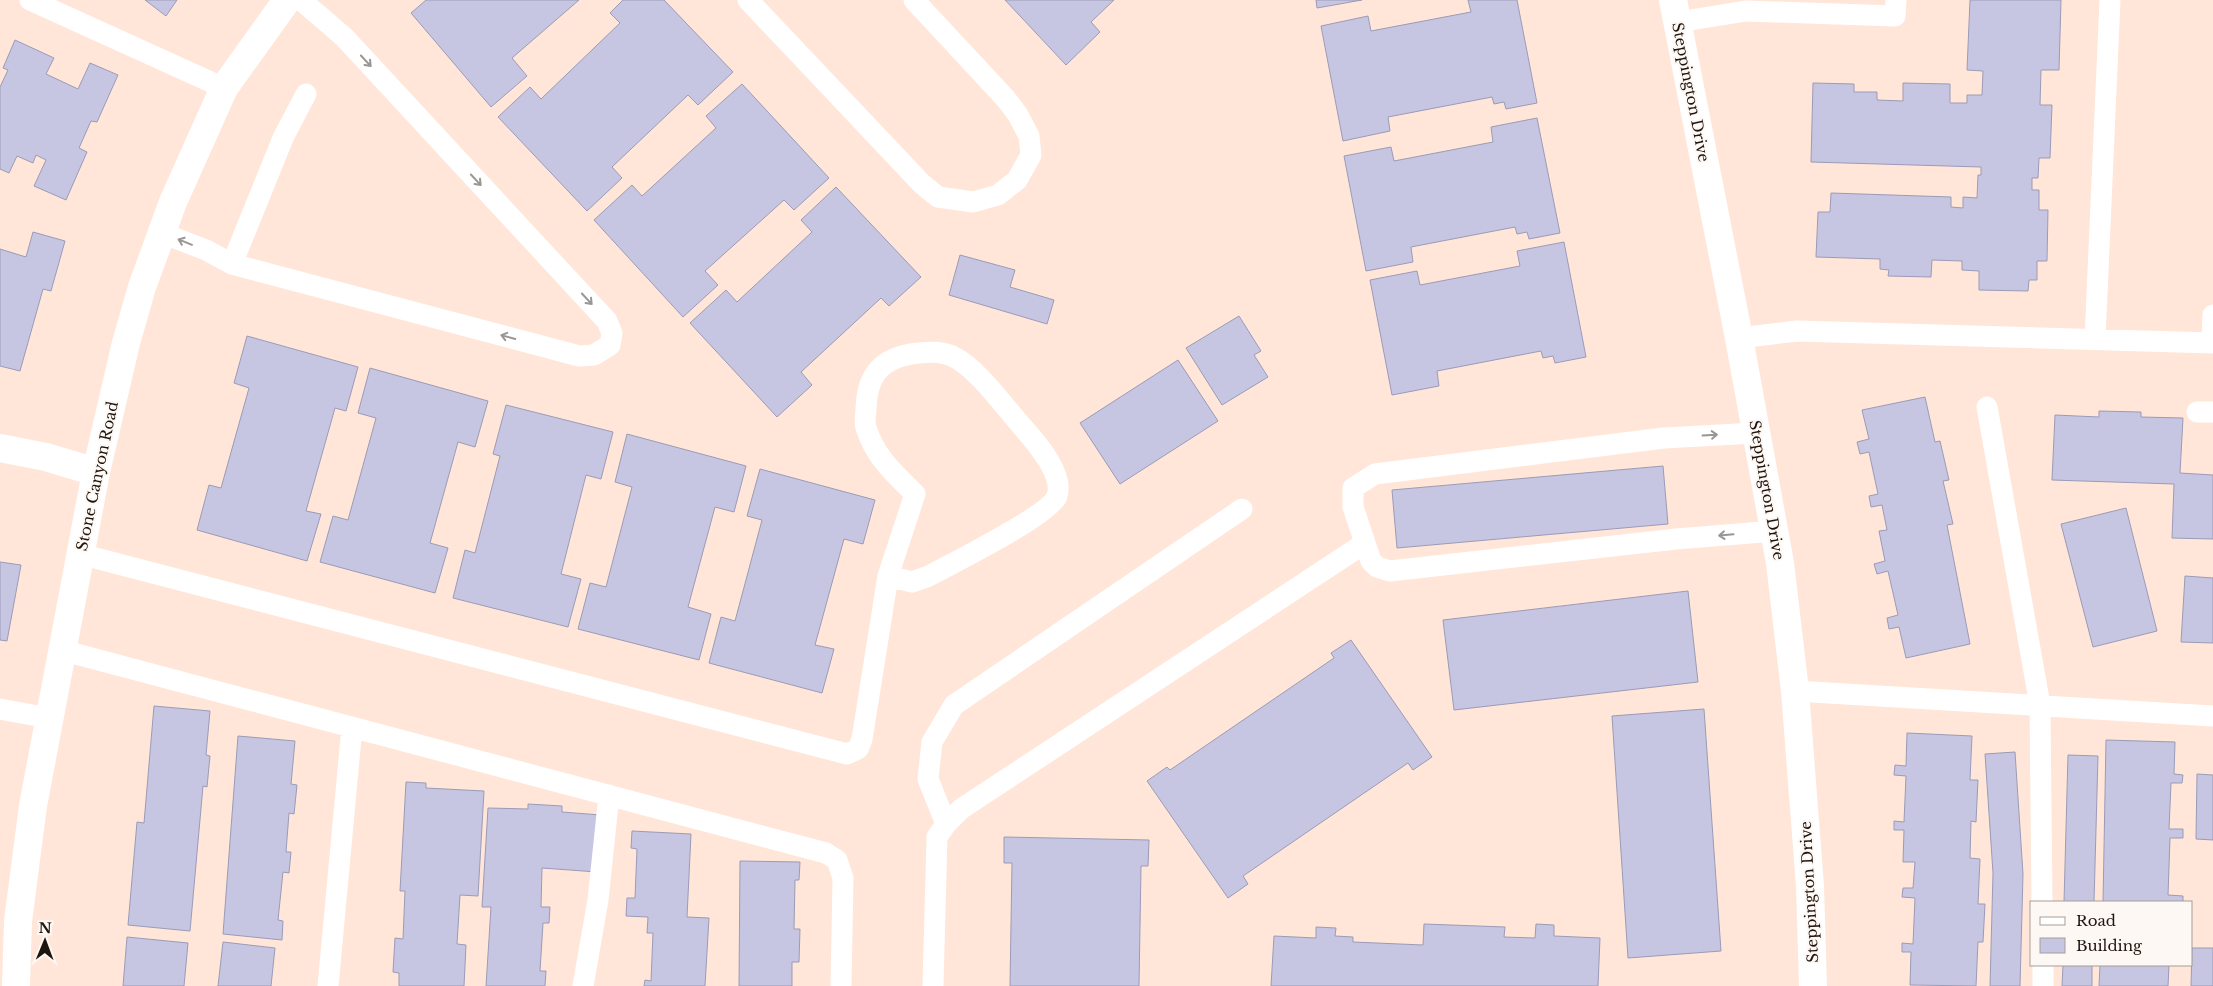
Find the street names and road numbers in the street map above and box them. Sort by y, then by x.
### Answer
street label: Steppington Drive [1668,21,1714,163]
street label: Stone Canyon Road [72,400,122,552]
street label: Steppington Drive [1745,419,1789,561]
street label: Steppington Drive [1796,821,1822,963]

